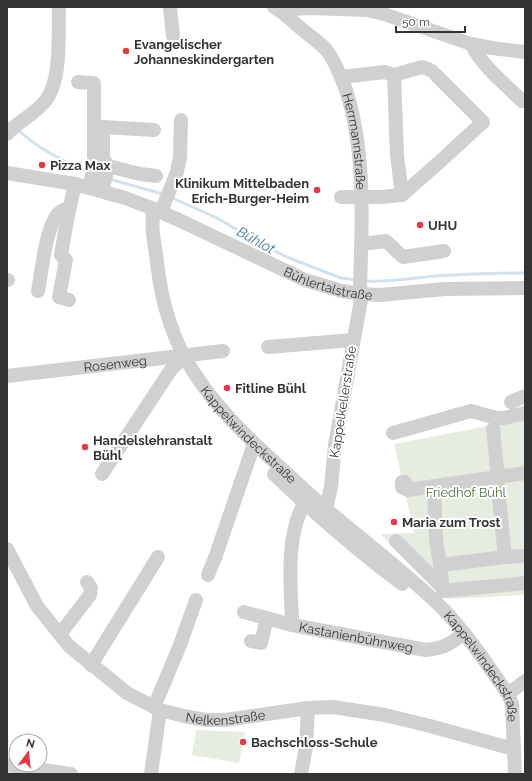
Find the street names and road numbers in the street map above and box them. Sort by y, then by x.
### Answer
street label: Herrmannstraße [340,91,369,190]
street label: Bühlertalstraße [281,264,373,302]
street label: Kappelkellerstraße [327,345,359,459]
street label: Rosenweg [83,352,148,375]
street label: Kappelwindeckstraße [198,383,300,486]
street label: Kappelwindeckstraße [441,608,520,723]
street label: Kastanienbühnweg [298,619,414,655]
street label: Nelkenstraße [184,707,267,728]

